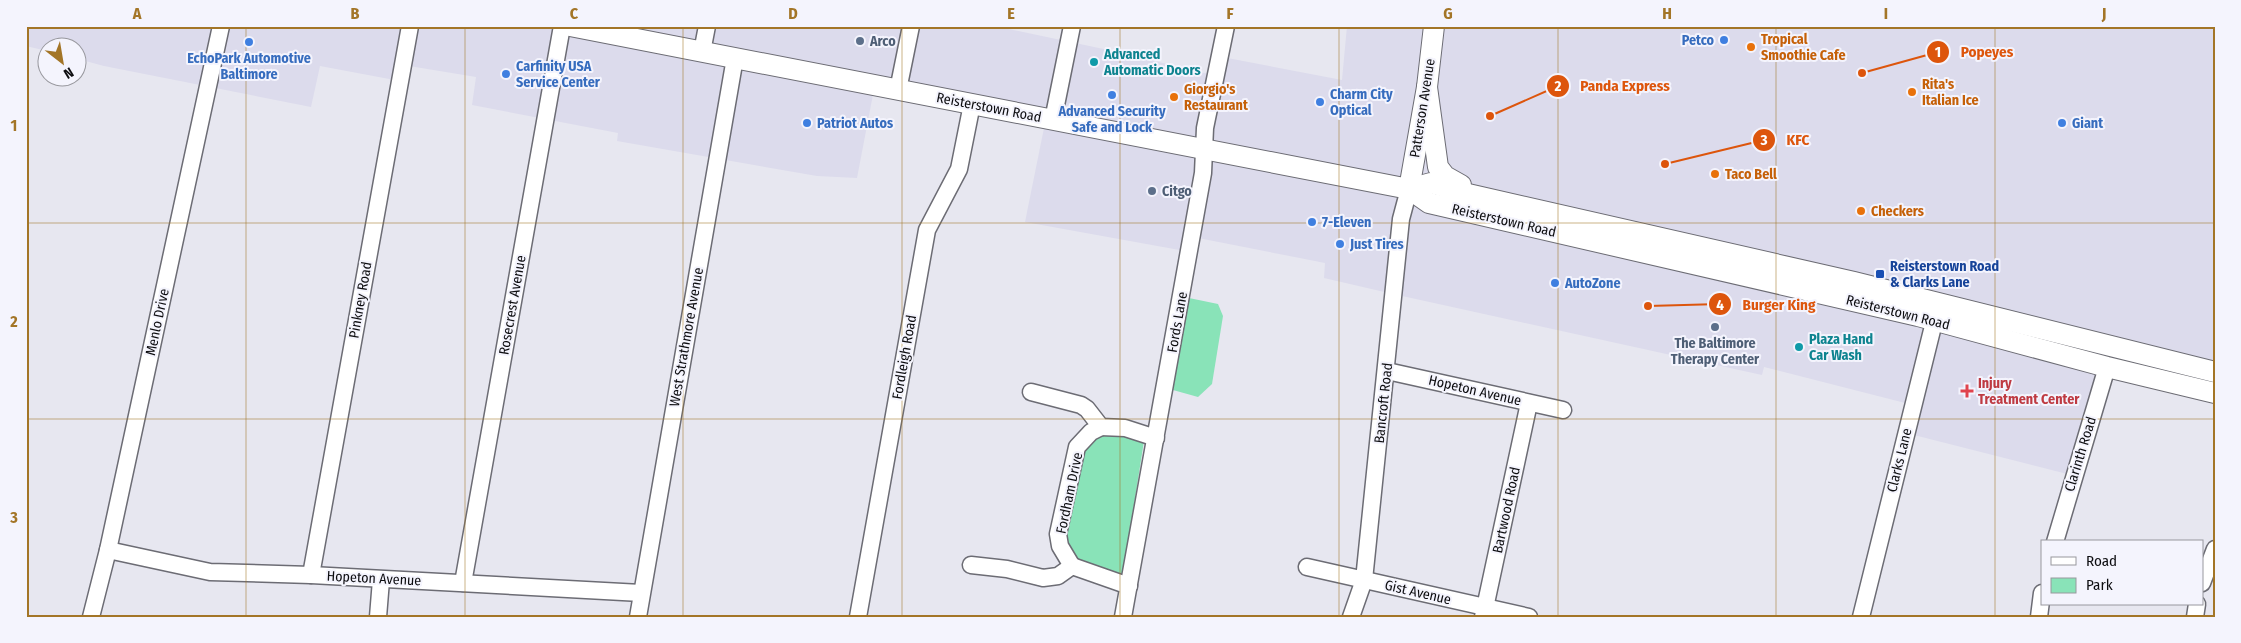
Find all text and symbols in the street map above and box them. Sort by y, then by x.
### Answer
text: A [132,4,142,23]
text: B [351,4,360,23]
text: C [570,4,579,23]
text: D [788,4,798,23]
text: E [1007,4,1015,23]
text: F [1226,4,1234,23]
text: G [1443,4,1453,23]
text: H [1662,4,1672,23]
text: I [1884,4,1888,23]
text: J [2101,4,2106,23]
place label: Tropical Smoothie Cafe [1761,31,1846,64]
place label: Petco [1682,32,1715,49]
place label: Arco [869,33,896,50]
marker: Petco [1718,34,1730,46]
marker: Arco [854,35,866,47]
marker: EchoPark Automotive Baltimore [243,36,255,48]
callout: Popeyes [1925,37,2023,67]
north arrow [38,38,88,88]
marker: Tropical Smoothie Cafe [1745,41,1757,53]
text: 1 [1935,43,1941,61]
text: Popeyes [1961,43,2014,61]
place label: Advanced Automatic Doors [1103,46,1201,79]
place label: EchoPark Automotive Baltimore [187,50,311,83]
marker: Advanced Automatic Doors [1088,56,1100,68]
street label: Patterson Avenue [1406,57,1439,159]
place label: Carfinity USA Service Center [516,58,601,91]
text: N [60,63,76,82]
marker: Carfinity USA Service Center [500,68,512,80]
callout: Panda Express [1545,71,1680,101]
place label: Rita's Italian Ice [1922,76,1979,109]
text: 2 [1554,77,1562,95]
text: Panda Express [1580,77,1670,95]
place label: Giorgio's Restaurant [1184,81,1249,114]
place label: Charm City Optical [1330,86,1393,119]
marker: Rita's Italian Ice [1906,86,1918,98]
street label: Reisterstown Road [935,89,1043,126]
marker: Advanced Security Safe and Lock [1106,89,1118,101]
marker: Giorgio's Restaurant [1168,91,1180,103]
marker: Charm City Optical [1314,96,1326,108]
place label: Advanced Security Safe and Lock [1057,103,1166,136]
place label: Patriot Autos [817,115,893,132]
place label: Giant [2072,115,2104,132]
text: 1 [11,116,17,135]
marker: Patriot Autos [801,117,813,129]
marker: Giant [2056,117,2068,129]
callout: KFC [1751,125,1819,155]
text: 3 [1759,131,1768,149]
text: KFC [1787,131,1810,149]
place label: Taco Bell [1725,166,1777,183]
marker: Taco Bell [1709,168,1721,180]
place label: Citgo [1162,183,1192,200]
marker: Citgo [1146,185,1158,197]
street label: Reisterstown Road [1450,200,1558,241]
place label: Checkers [1871,203,1924,220]
marker: Checkers [1855,205,1867,217]
place label: 7-Eleven [1322,214,1371,231]
marker: 7-Eleven [1306,216,1318,228]
place label: Just Tires [1349,236,1404,253]
marker: Just Tires [1334,238,1346,250]
street label: Rosecrest Avenue [495,254,530,356]
place label: Reisterstown Road & Clarks Lane [1890,258,1999,291]
street label: Pinkney Road [345,260,376,340]
street label: West Strathmore Avenue [666,266,707,408]
marker: Reisterstown Road & Clarks Lane [1874,268,1886,280]
place label: AutoZone [1564,275,1621,292]
marker: AutoZone [1549,277,1561,289]
street label: Menlo Drive [142,287,173,357]
callout: Burger King [1707,289,1825,319]
street label: Fords Lane [1164,290,1191,354]
street label: Reisterstown Road [1844,291,1952,334]
text: 4 [1716,296,1724,314]
text: Burger King [1743,296,1816,314]
text: 2 [9,312,18,331]
street label: Fordleigh Road [889,314,920,401]
marker: The Baltimore Therapy Center [1709,321,1721,333]
place label: Plaza Hand Car Wash [1809,331,1873,364]
place label: The Baltimore Therapy Center [1671,335,1760,368]
marker: Plaza Hand Car Wash [1793,341,1805,353]
street label: Bancroft Road [1371,362,1396,444]
street label: Hopeton Avenue [1427,372,1523,409]
place label: Injury Treatment Center [1978,375,2080,408]
marker: Injury Treatment Center [1960,384,1974,398]
street label: Clarinth Road [2061,415,2100,494]
street label: Clarks Lane [1883,426,1916,494]
street label: Fordham Drive [1053,451,1086,535]
street label: Bartwood Road [1489,465,1524,555]
text: 3 [9,508,18,527]
legend [2041,540,2204,606]
text: Road [2086,552,2117,570]
street label: Hopeton Avenue [326,568,422,589]
text: Park [2086,576,2113,594]
street label: Gist Avenue [1383,577,1453,608]

